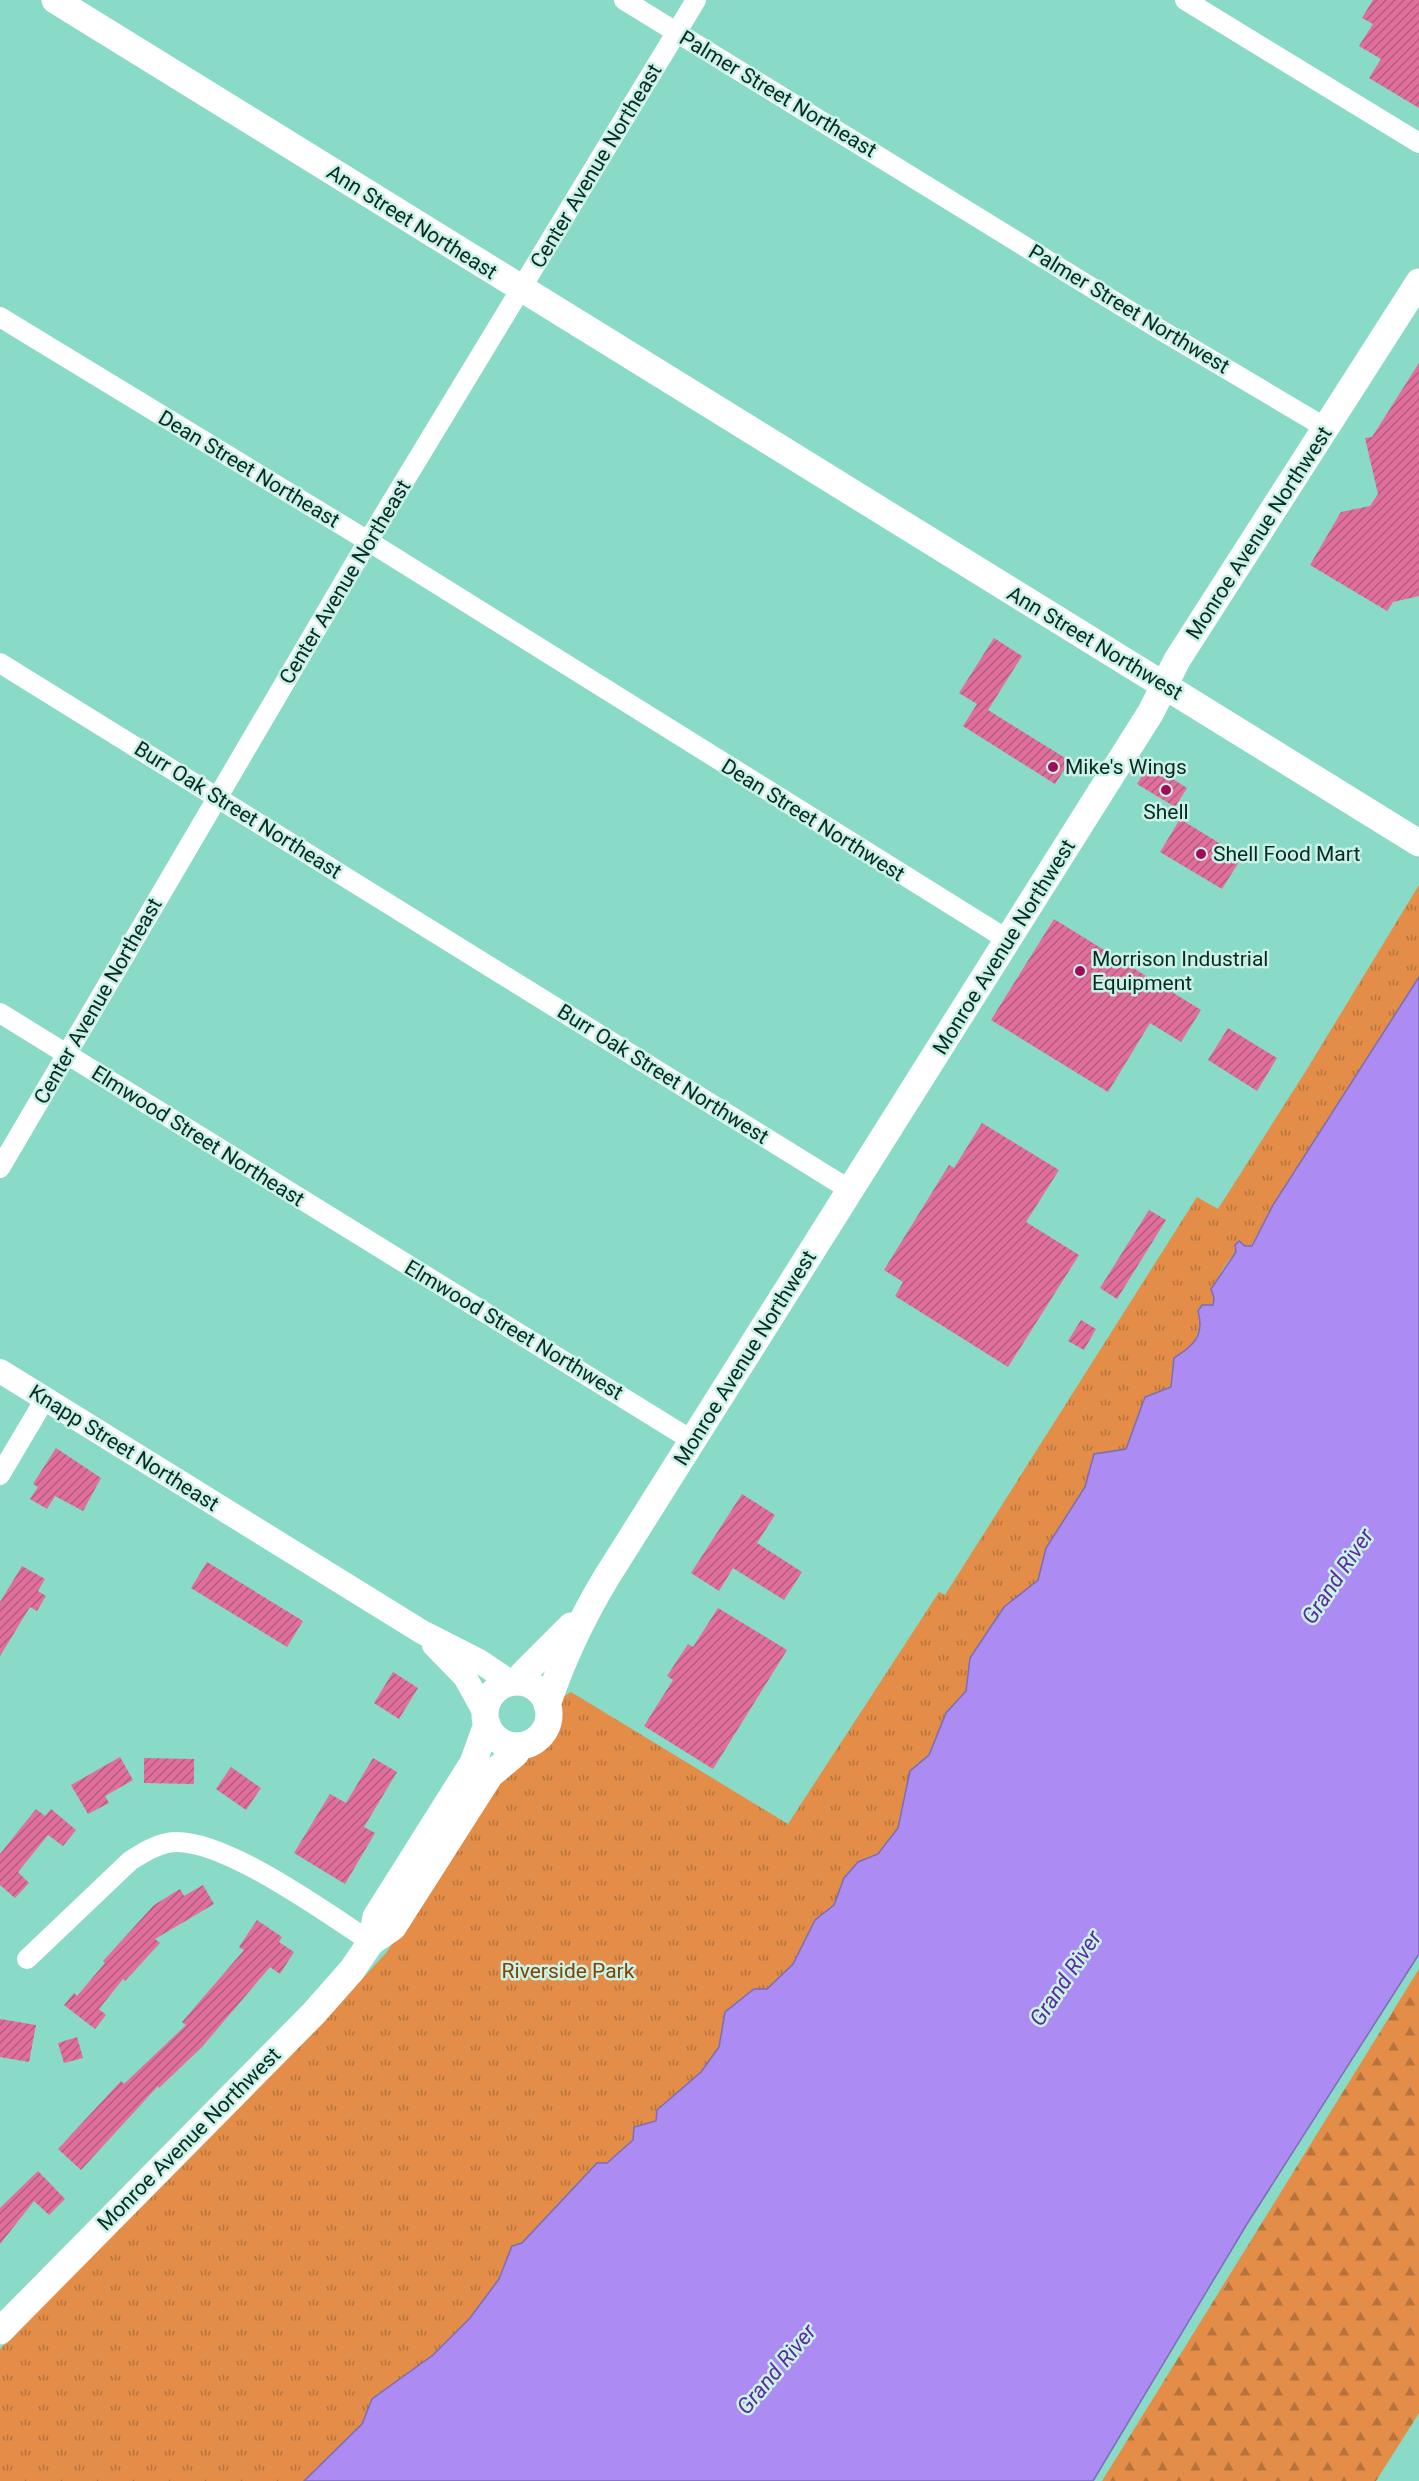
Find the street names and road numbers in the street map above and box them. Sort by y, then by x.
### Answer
street label: Palmer Street Northeast [675,26,881,162]
street label: Center Avenue Northeast [525,59,667,272]
street label: Ann Street Northeast [323,160,502,284]
street label: Palmer Street Northwest [1024,240,1234,379]
street label: Dean Street Northeast [154,405,344,533]
street label: Monroe Avenue Northwest [1181,422,1337,644]
street label: Center Avenue Northeast [274,475,416,688]
street label: Ann Street Northwest [1003,581,1187,705]
street label: Burr Oak Street Northeast [130,736,346,884]
street label: Dean Street Northwest [717,754,909,886]
street label: Monroe Avenue Northwest [928,835,1080,1059]
street label: Center Avenue Northeast [29,894,167,1108]
street label: Burr Oak Street Northwest [553,999,773,1149]
street label: Elmwood Street Northeast [87,1061,309,1211]
street label: Monroe Avenue Northwest [669,1246,821,1470]
street label: Elmwood Street Northwest [400,1255,628,1405]
street label: Knapp Street Northeast [25,1380,223,1516]
street label: Monroe Avenue Northwest [93,2043,285,2235]

